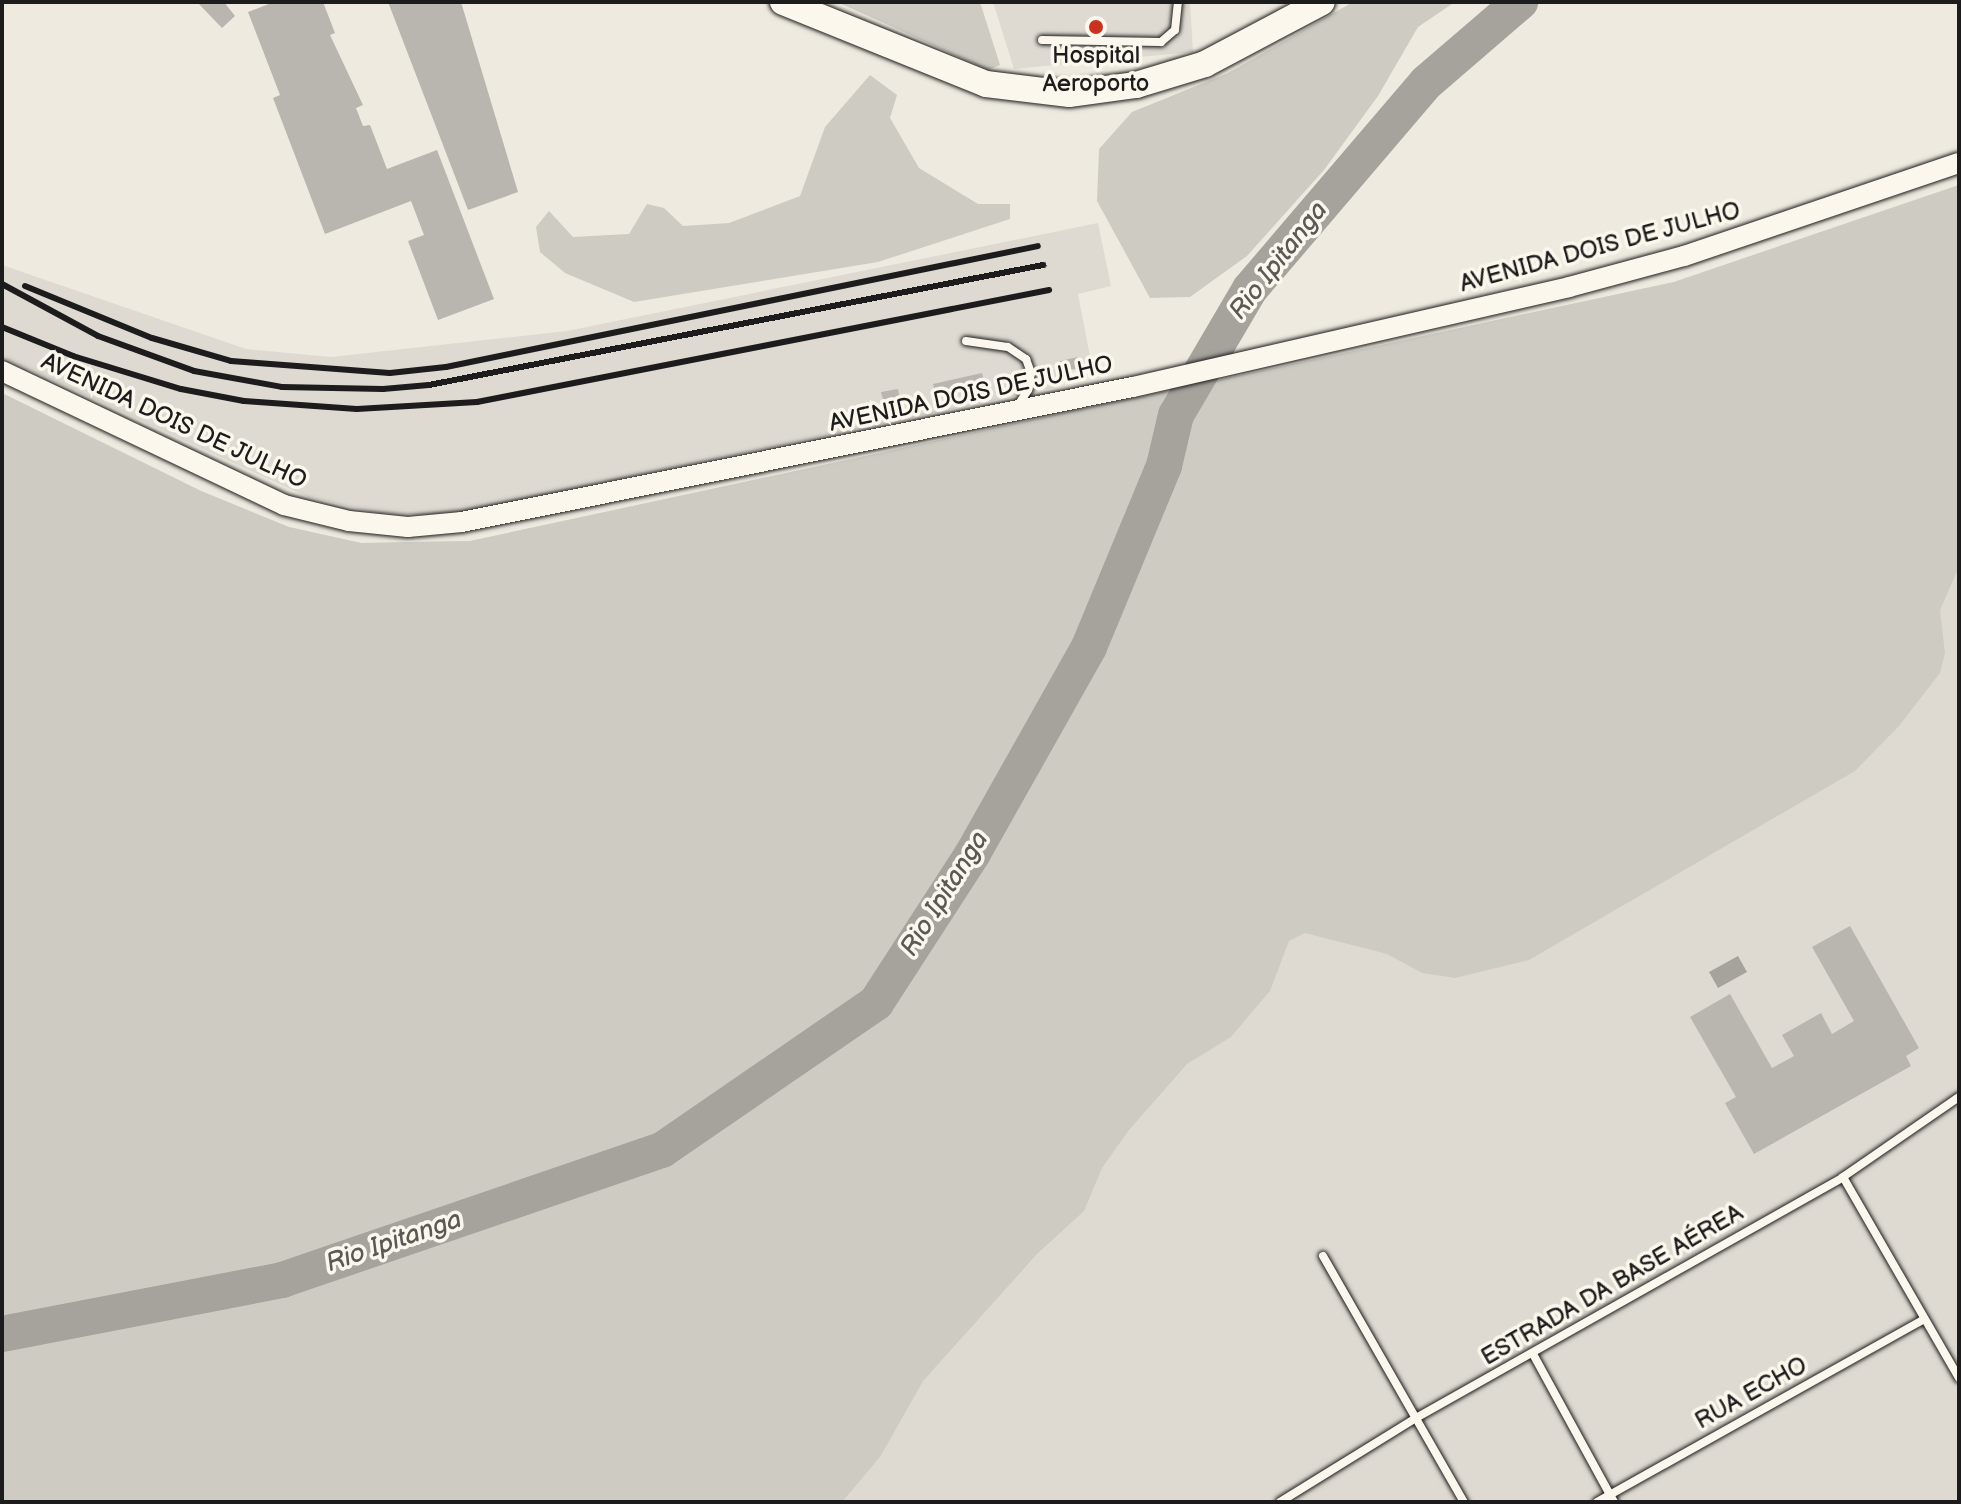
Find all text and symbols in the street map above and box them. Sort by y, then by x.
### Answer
marker: Hospital Aeroporto [1085,16,1107,38]
place label: Hospital Aeroporto [1043,42,1149,98]
street label: AVENIDA DOIS DE JULHO [1456,195,1744,299]
water label: Rio Ipitanga [1223,196,1335,326]
street label: AVENIDA DOIS DE JULHO [36,347,312,495]
street label: AVENIDA DOIS DE JULHO [826,350,1116,438]
water label: Rio Ipitanga [894,826,996,962]
street label: ESTRADA DA BASE AÉREA [1476,1198,1748,1372]
water label: Rio Ipitanga [322,1204,466,1280]
street label: RUA ECHO [1690,1350,1812,1436]

